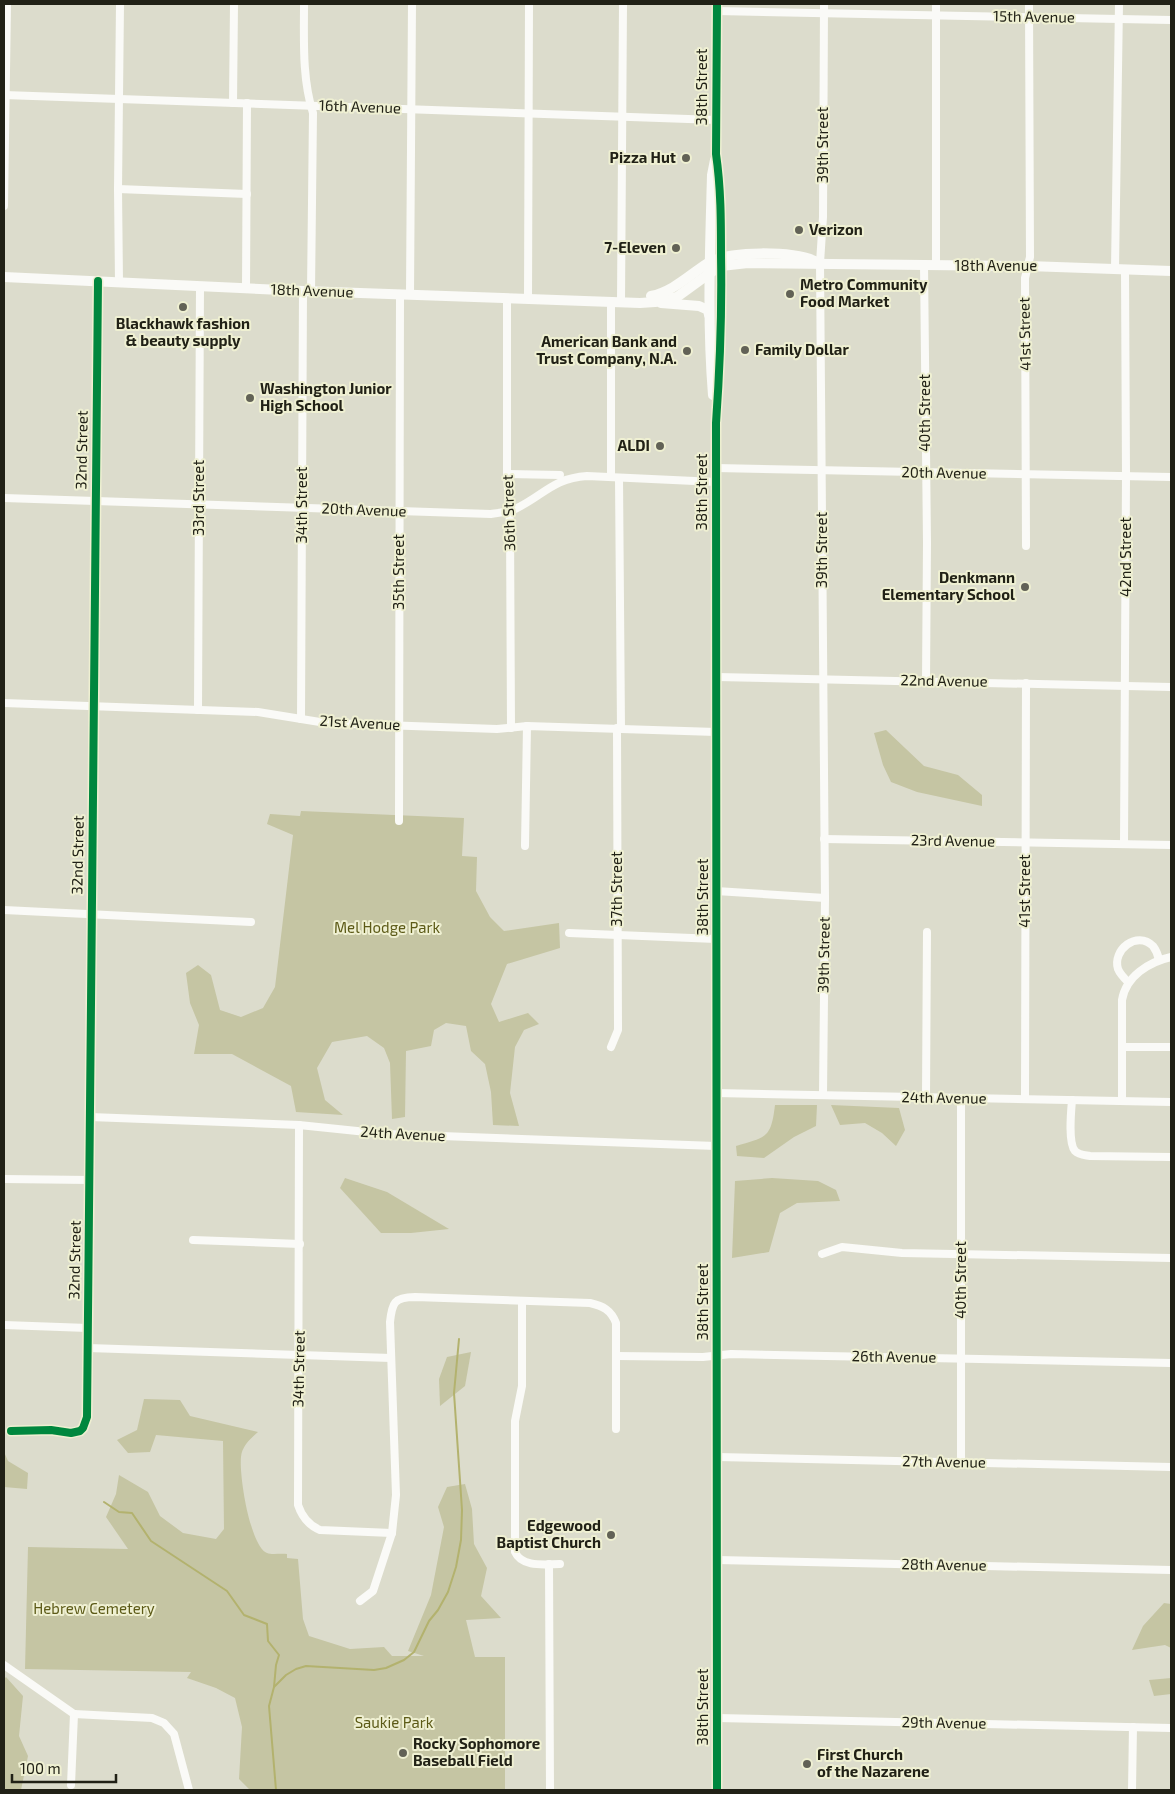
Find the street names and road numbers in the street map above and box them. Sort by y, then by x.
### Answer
street label: 15th Avenue [993,6,1075,26]
street label: 38th Street [692,48,710,125]
street label: 16th Avenue [319,96,401,116]
street label: 39th Street [813,107,831,183]
street label: 18th Avenue [955,256,1037,274]
street label: 18th Avenue [270,280,354,300]
street label: 41st Street [1014,297,1034,371]
street label: 40th Street [915,374,933,452]
street label: 32nd Street [71,410,91,490]
street label: 38th Street [692,453,710,530]
street label: 33rd Street [189,460,207,536]
street label: 20th Avenue [901,462,987,482]
street label: 34th Street [292,466,310,544]
street label: 36th Street [498,474,518,552]
street label: 20th Avenue [321,499,407,519]
street label: 39th Street [812,512,830,588]
street label: 42nd Street [1116,517,1134,597]
street label: 35th Street [389,534,407,610]
street label: 22nd Avenue [900,670,988,690]
street label: 21st Avenue [319,711,401,733]
street label: 32nd Street [67,815,87,895]
street label: 23rd Avenue [911,830,995,850]
street label: 37th Street [607,851,625,927]
street label: 41st Street [1015,854,1033,928]
street label: 38th Street [693,858,711,935]
street label: 39th Street [813,916,833,993]
street label: 24th Avenue [901,1087,987,1107]
street label: 24th Avenue [360,1122,446,1144]
street label: 32nd Street [64,1220,84,1300]
street label: 40th Street [951,1241,969,1319]
street label: 38th Street [693,1263,711,1340]
street label: 34th Street [288,1330,308,1408]
street label: 26th Avenue [852,1346,937,1366]
street label: 27th Avenue [902,1451,986,1471]
street label: 28th Avenue [901,1554,987,1574]
street label: 38th Street [693,1668,711,1745]
street label: 29th Avenue [902,1712,987,1732]

